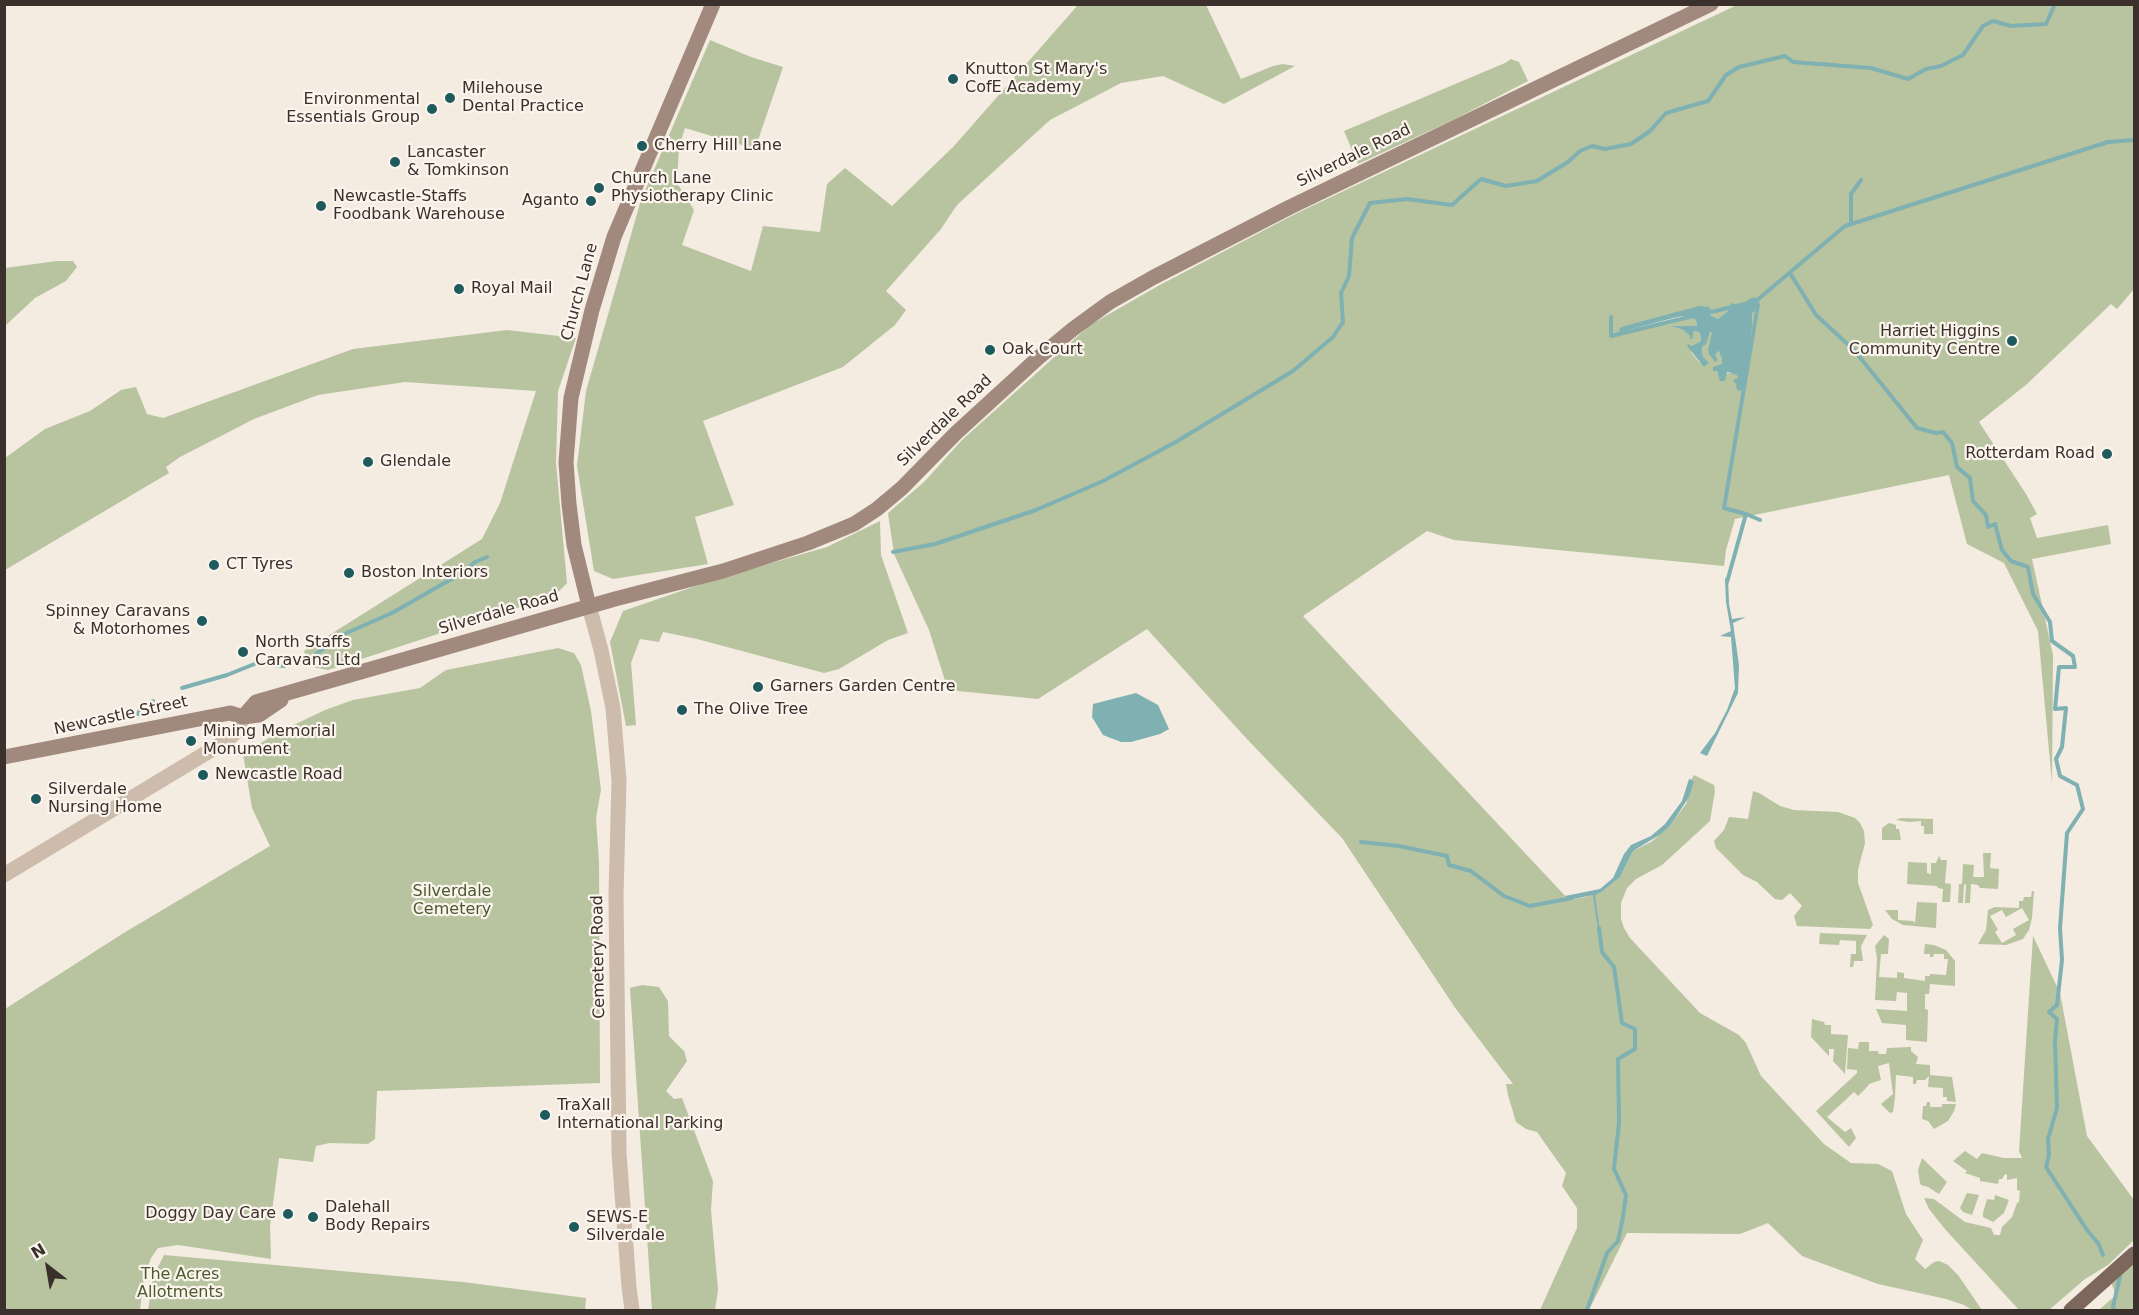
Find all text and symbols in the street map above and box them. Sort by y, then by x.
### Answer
place label: Knutton St Mary's CofE Academy [965,60,1107,98]
marker: Knutton St Mary's CofE Academy [946,72,960,86]
place label: Milehouse Dental Practice [462,79,584,117]
place label: Environmental Essentials Group [286,90,420,128]
marker: Milehouse Dental Practice [443,91,457,105]
marker: Environmental Essentials Group [425,102,439,116]
street label: Silverdale Road [1294,120,1414,192]
place label: Cherry Hill Lane [654,136,782,156]
marker: Cherry Hill Lane [635,139,649,153]
place label: Lancaster & Tomkinson [407,143,509,181]
marker: Lancaster & Tomkinson [388,155,402,169]
place label: Church Lane Physiotherapy Clinic [611,169,774,207]
marker: Church Lane Physiotherapy Clinic [592,181,606,195]
place label: Newcastle-Staffs Foodbank Warehouse [333,187,505,225]
place label: Aganto [522,191,579,211]
marker: Aganto [584,194,598,208]
marker: Newcastle-Staffs Foodbank Warehouse [314,199,328,213]
street label: Church Lane [558,241,602,343]
place label: Royal Mail [471,279,552,299]
marker: Royal Mail [452,282,466,296]
place label: Harriet Higgins Community Centre [1849,322,2000,360]
marker: Harriet Higgins Community Centre [2005,334,2019,348]
place label: Oak Court [1002,340,1083,360]
marker: Oak Court [983,343,997,357]
street label: Silverdale Road [894,371,996,471]
place label: Rotterdam Road [1965,444,2095,464]
marker: Rotterdam Road [2100,447,2114,461]
place label: Glendale [380,452,451,472]
marker: Glendale [361,455,375,469]
place label: CT Tyres [226,555,293,575]
marker: CT Tyres [207,558,221,572]
place label: Boston Interiors [361,563,488,583]
marker: Boston Interiors [342,566,356,580]
street label: Silverdale Road [437,587,561,639]
place label: Spinney Caravans & Motorhomes [45,602,190,640]
marker: Spinney Caravans & Motorhomes [195,614,209,628]
place label: North Staffs Caravans Ltd [255,633,361,671]
marker: North Staffs Caravans Ltd [236,645,250,659]
place label: Garners Garden Centre [770,677,956,697]
marker: Garners Garden Centre [751,680,765,694]
street label: Newcastle Street [52,692,190,740]
place label: The Olive Tree [694,700,808,720]
marker: The Olive Tree [675,703,689,717]
place label: Mining Memorial Monument [203,722,336,760]
marker: Mining Memorial Monument [184,734,198,748]
place label: Newcastle Road [215,765,343,785]
marker: Newcastle Road [196,768,210,782]
place label: Silverdale Nursing Home [48,780,162,818]
marker: Silverdale Nursing Home [29,792,43,806]
park label: Silverdale Cemetery [413,882,491,920]
street label: Cemetery Road [588,895,610,1019]
place label: TraXall International Parking [557,1096,724,1134]
marker: TraXall International Parking [538,1108,552,1122]
place label: Dalehall Body Repairs [325,1198,430,1236]
place label: Doggy Day Care [145,1204,276,1224]
marker: Doggy Day Care [281,1207,295,1221]
place label: SEWS-E Silverdale [586,1208,665,1246]
marker: Dalehall Body Repairs [306,1210,320,1224]
marker: SEWS-E Silverdale [567,1220,581,1234]
north arrow [18,1237,78,1297]
text: N [28,1240,49,1263]
park label: The Acres Allotments [137,1265,223,1303]

